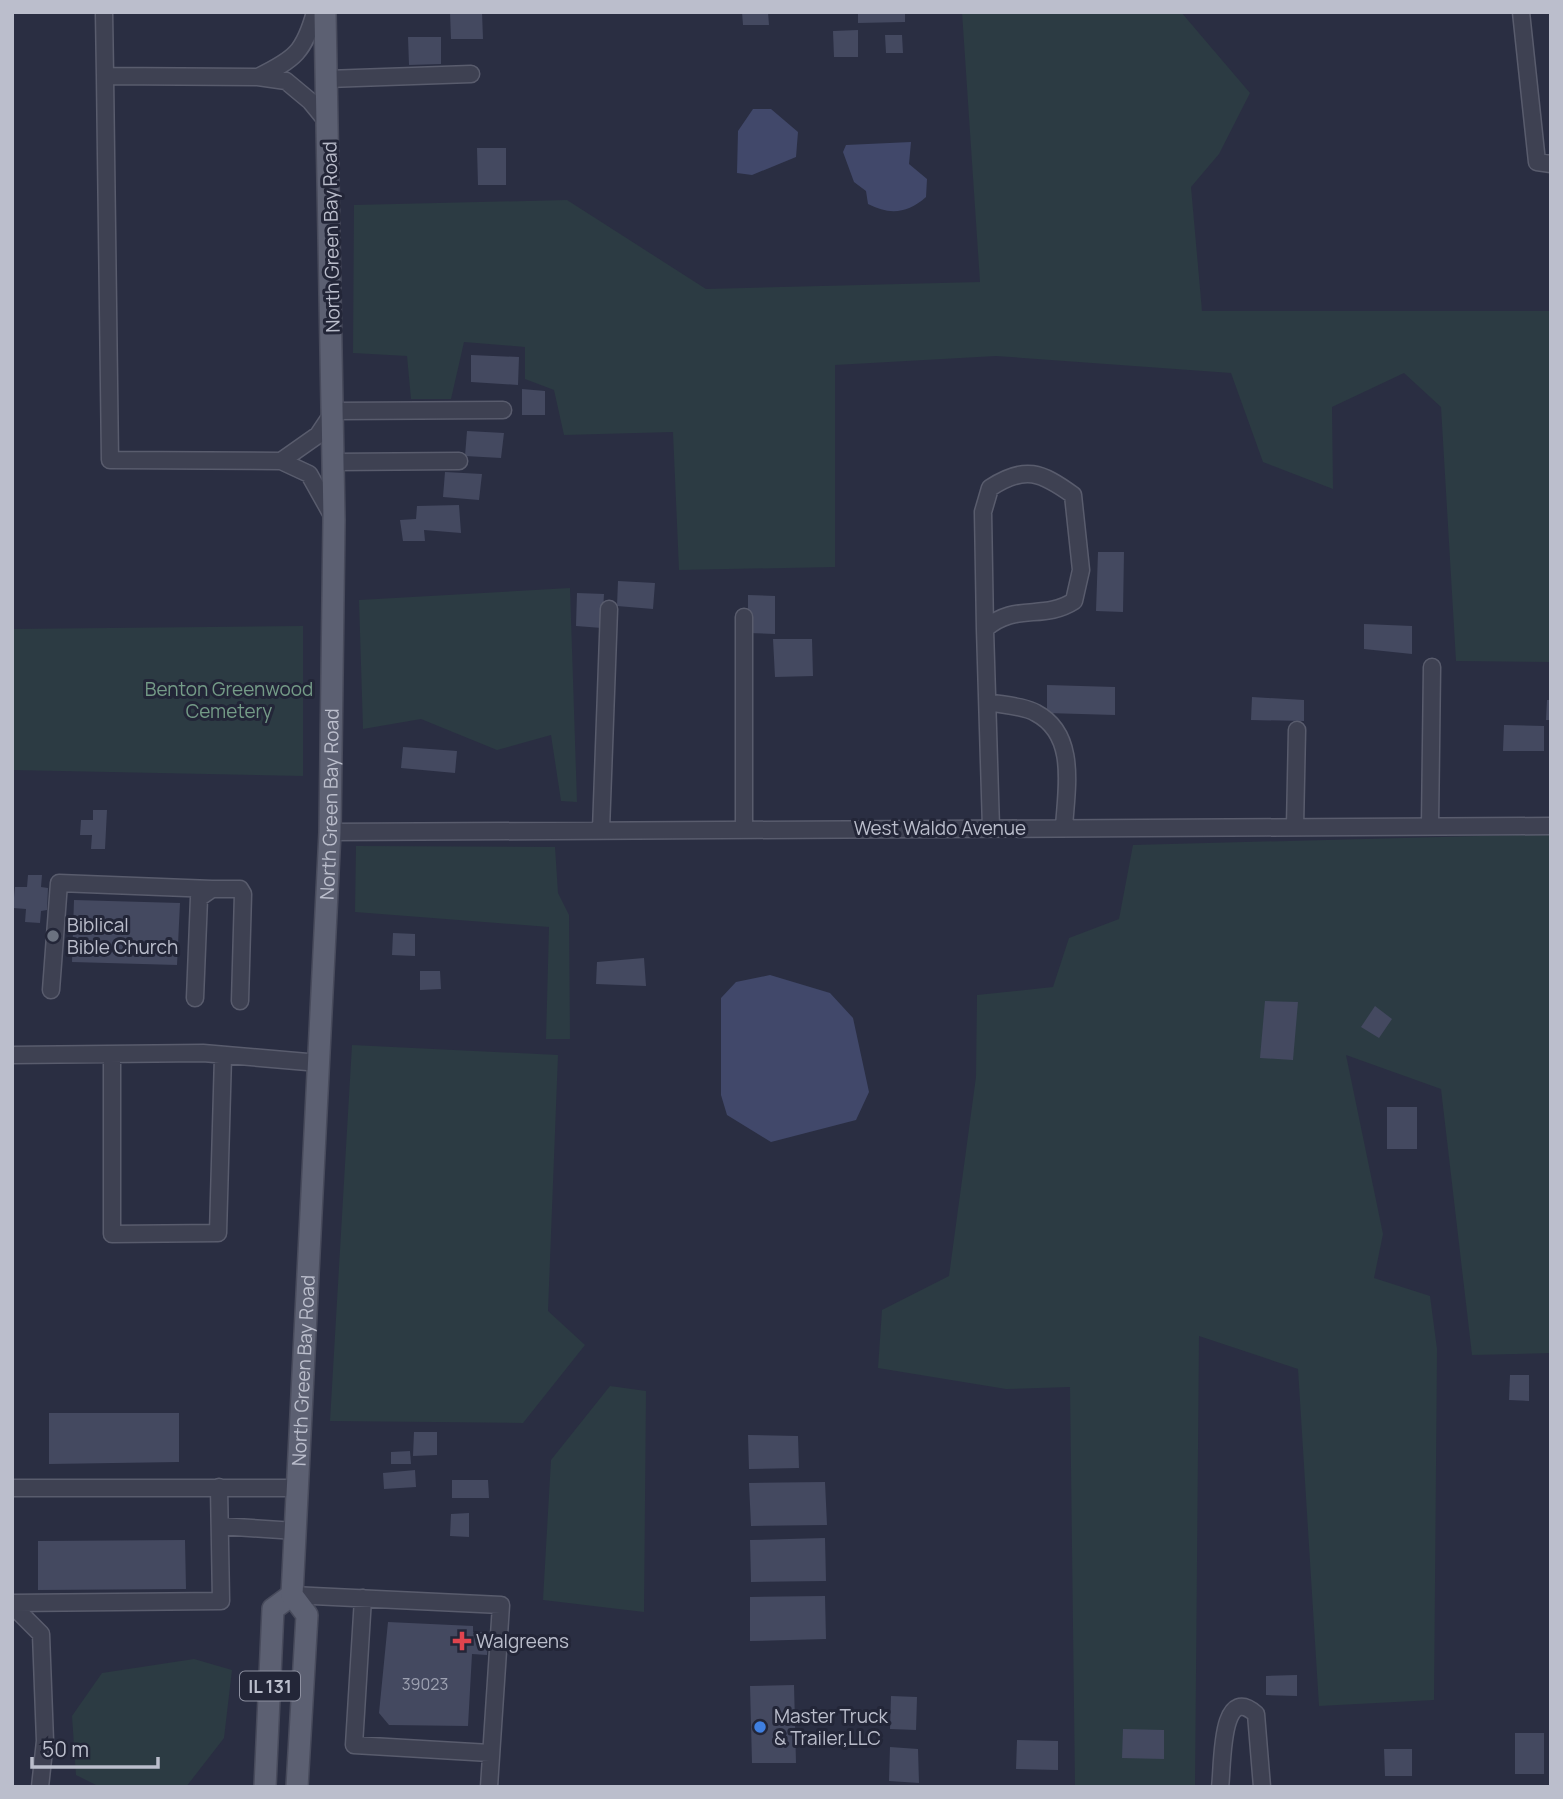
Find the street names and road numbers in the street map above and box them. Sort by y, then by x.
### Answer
street label: North Green Bay Road [316,141,346,333]
street label: North Green Bay Road [314,708,345,901]
street label: West Waldo Avenue [854,815,1026,841]
street label: North Green Bay Road [285,1274,321,1467]
road number: IL 131 [240,1672,300,1700]

